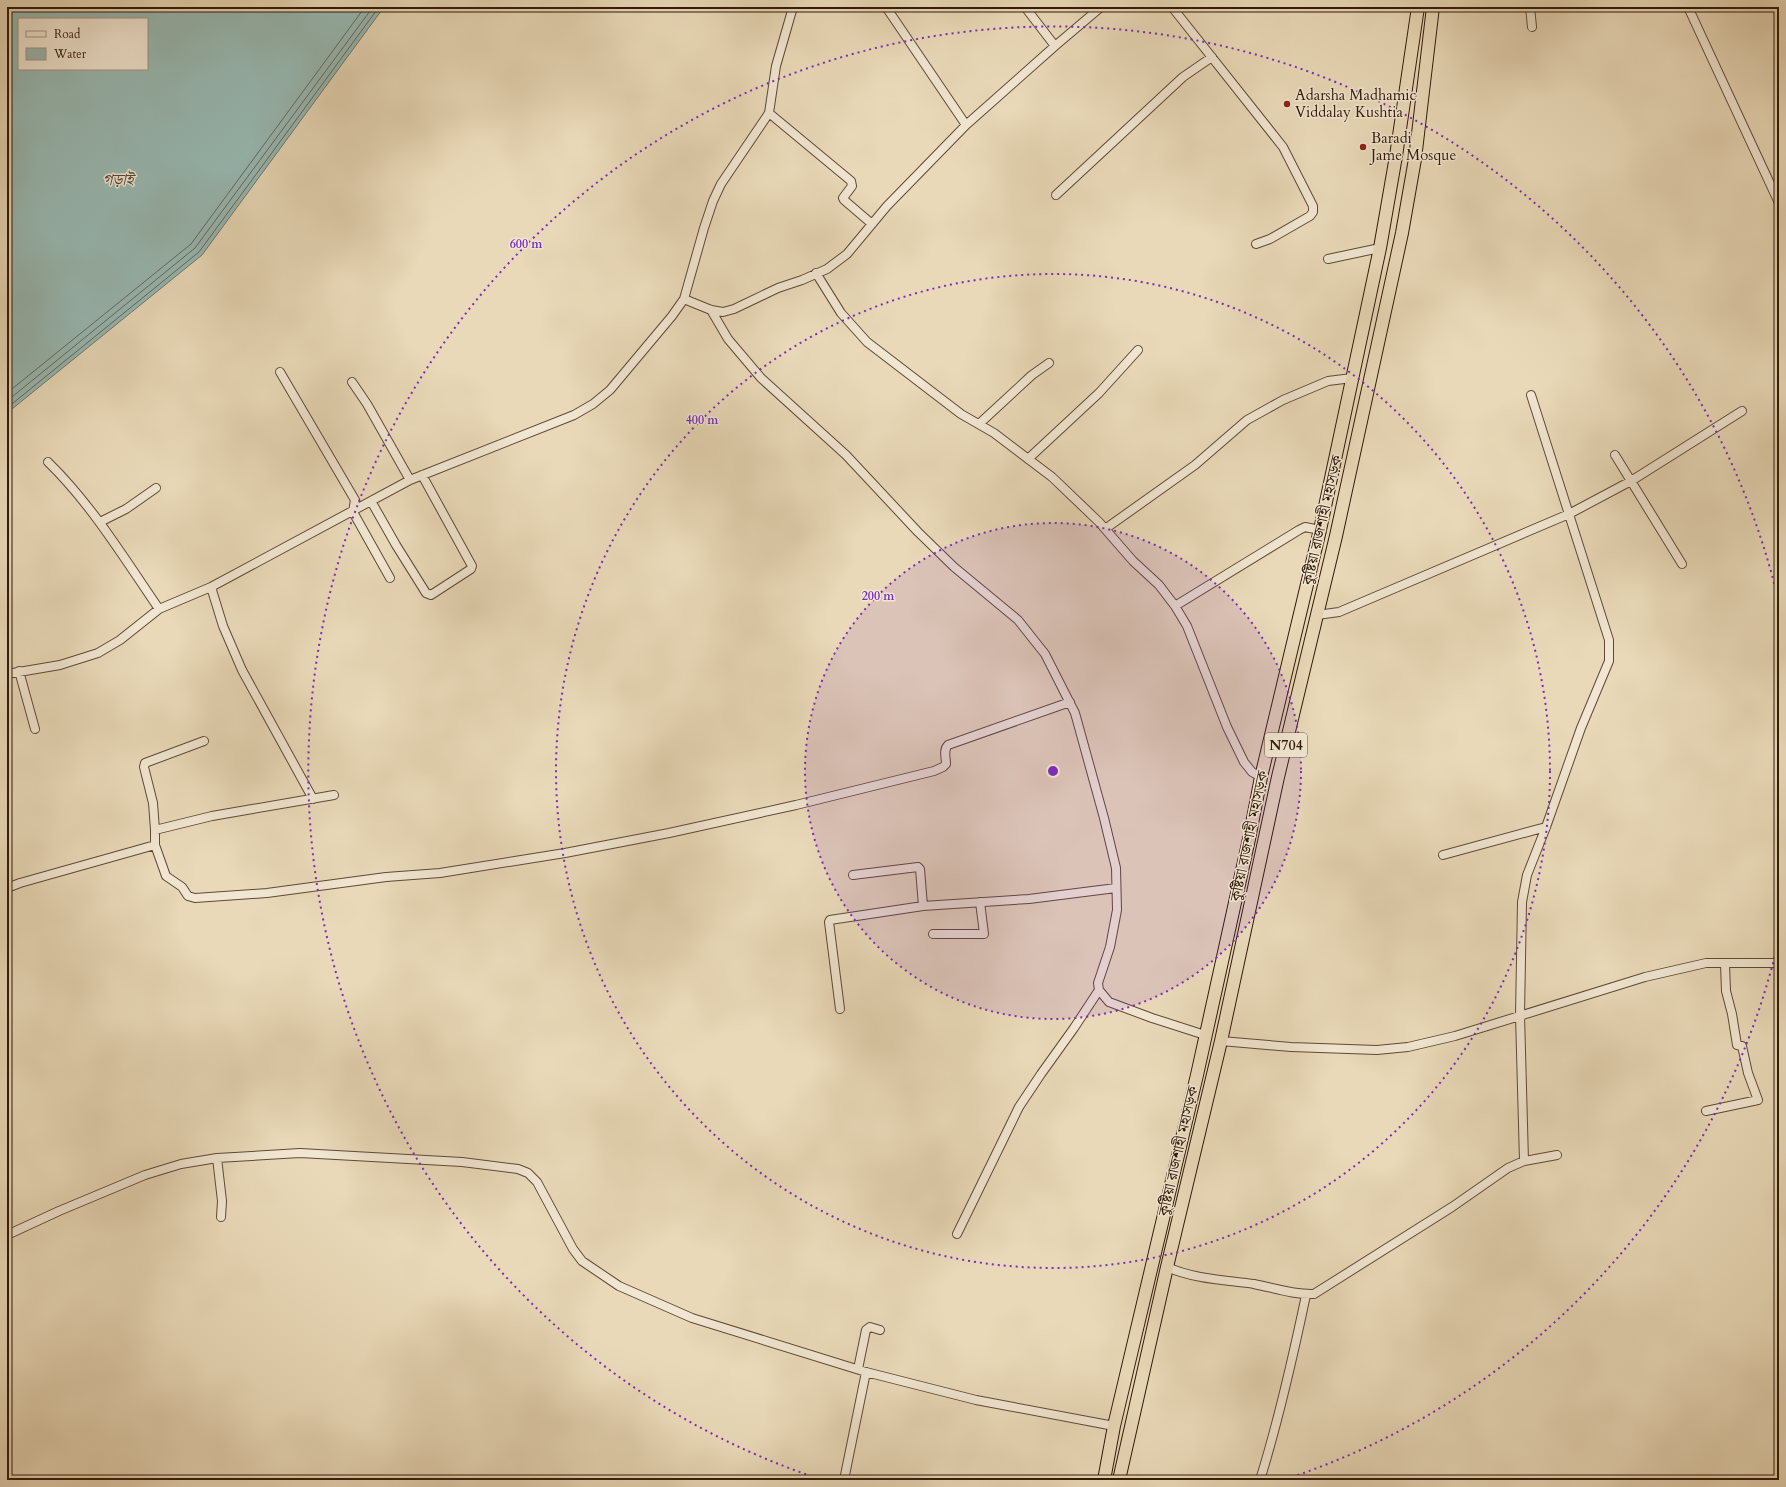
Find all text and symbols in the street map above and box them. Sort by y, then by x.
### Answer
legend [18,18,148,70]
text: Road [54,26,81,42]
text: Water [53,46,87,62]
place label: Adarsha Madhamic Viddalay Kushtia [1295,85,1417,122]
marker: Adarsha Madhamic Viddalay Kushtia [1282,99,1292,109]
place label: Baradi Jame Mosque [1369,128,1457,165]
marker: Baradi Jame Mosque [1358,142,1368,152]
water label: গড়াই [103,169,137,191]
text: 600 m [510,236,543,252]
text: 400 m [686,412,719,428]
street label: কুষ্টিয়া রাজশাহী মহাসড়ক [1297,453,1347,588]
text: 200 m [862,588,895,604]
road number: N704 [1265,733,1307,757]
centre of rings [1046,764,1060,778]
street label: কুষ্টিয়া রাজশাহী মহাসড়ক [1225,768,1273,904]
street label: কুষ্টিয়া রাজশাহী মহাসড়ক [1153,1084,1203,1219]

